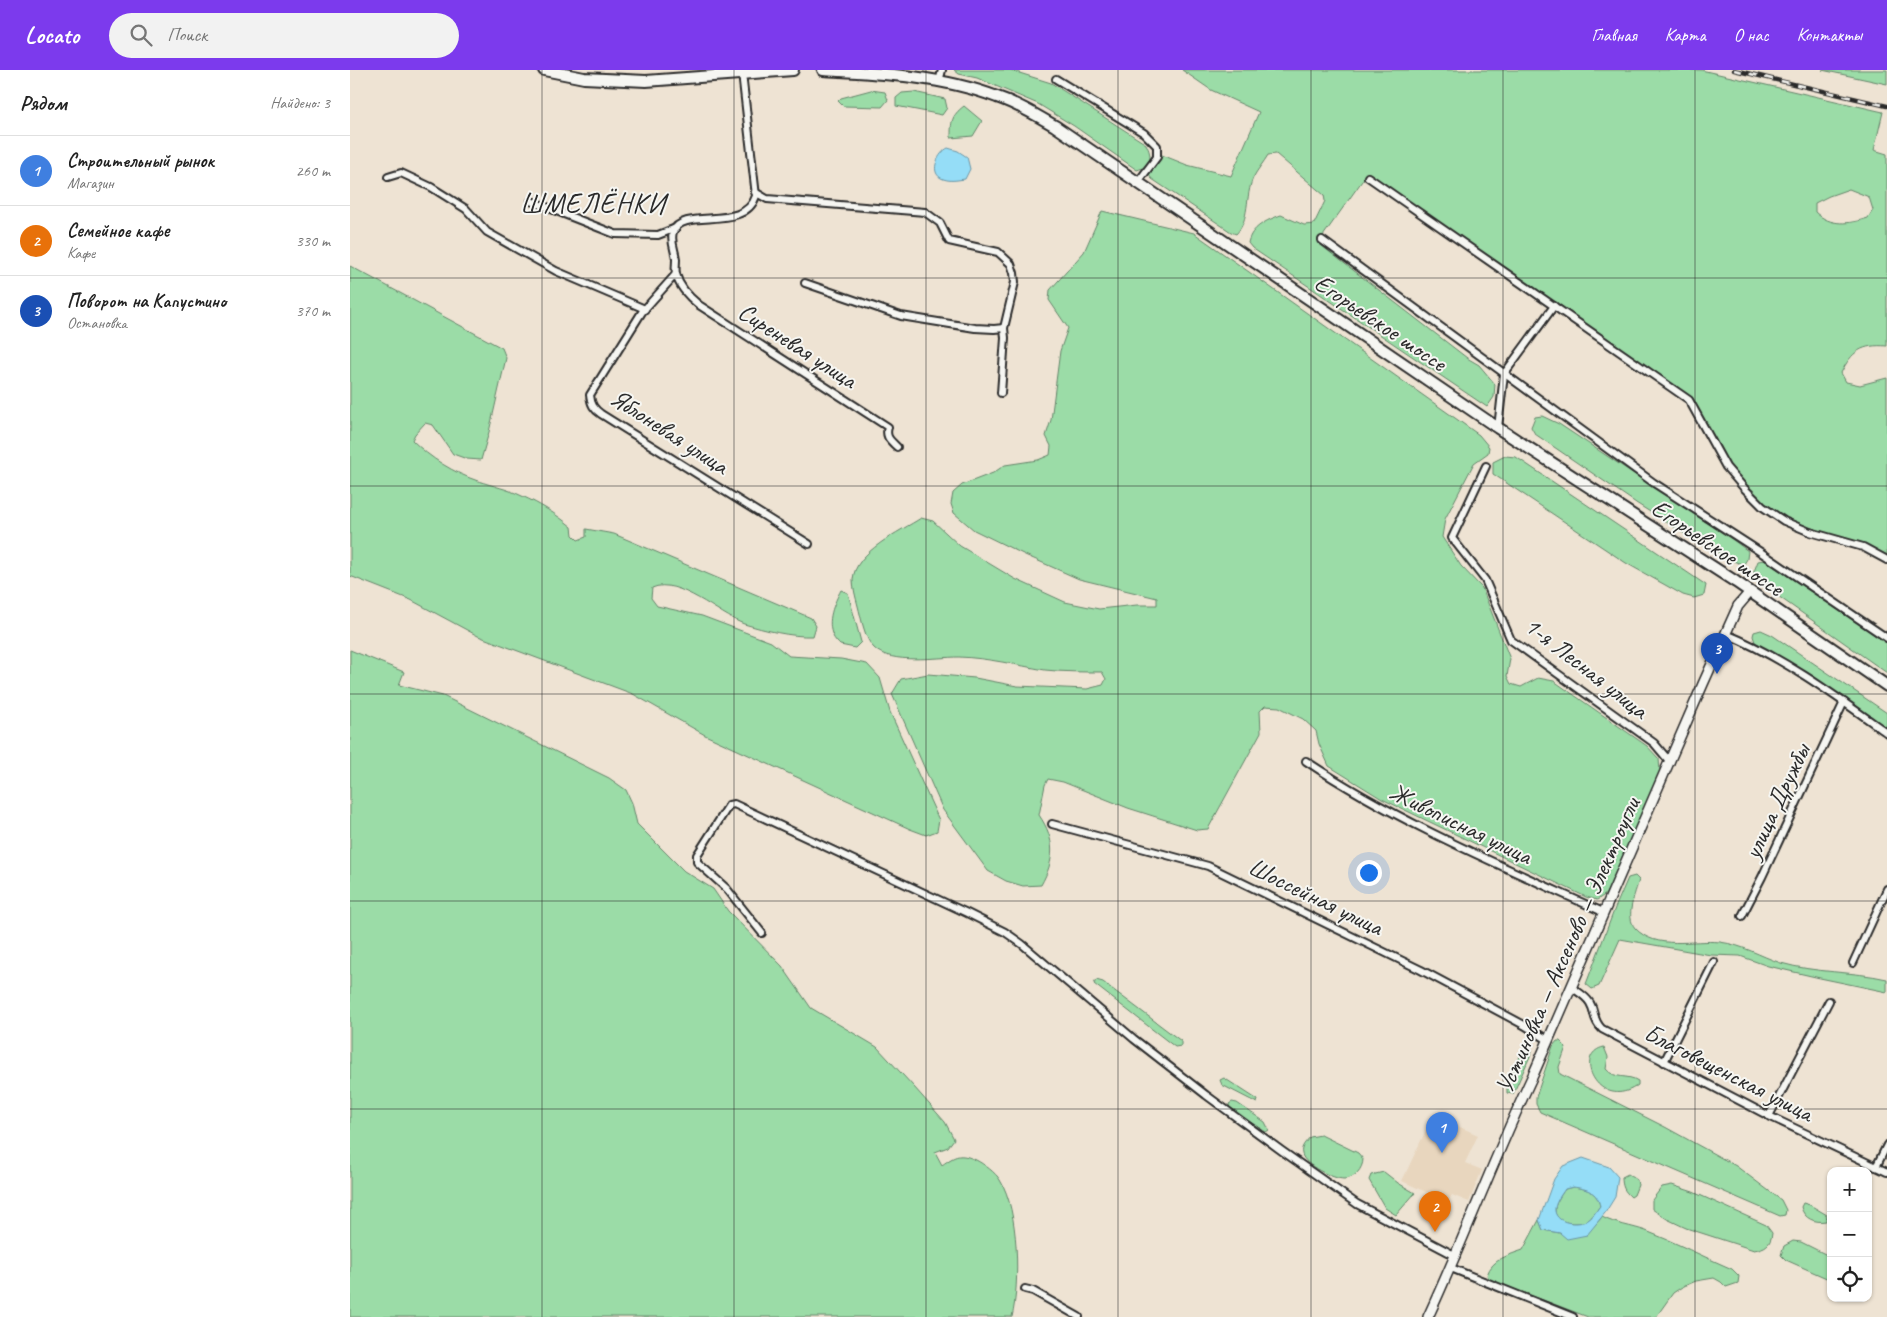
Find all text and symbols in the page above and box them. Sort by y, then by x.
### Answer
search box [109,13,459,58]
text: Locato [25,20,79,50]
icon: search [127,21,155,49]
text: Поиск [167,23,207,47]
text: Главная [1592,24,1637,46]
text: Карта [1665,24,1706,46]
text: О нас [1734,24,1769,46]
text: Контакты [1797,24,1862,46]
text: Рядом [20,90,67,116]
text: Найдено: 3 [270,93,330,113]
text: Строительный рынок [67,149,214,173]
text: 1 [32,161,40,181]
text: 260 m [296,161,330,181]
text: Магазин [67,173,114,193]
district label: ШМЕЛЁНКИ [520,186,669,221]
text: Семейное кафе [67,219,169,243]
text: 2 [32,231,40,251]
text: 330 m [296,231,330,251]
text: Кафе [67,243,95,263]
street label: Егорьевское шоссе [1308,267,1454,380]
text: Поворот на Капустино [67,289,226,313]
street label: Сиреневая улица [732,296,864,397]
text: 3 [32,301,40,321]
text: 370 m [296,301,330,321]
text: Остановка [67,313,127,333]
street label: Яблоневая улица [604,382,736,483]
street label: Егорьевское шоссе [1645,492,1791,605]
street label: 1-я Лесная улица [1518,610,1656,727]
pin: 3 [1701,633,1733,674]
street label: улица Дружбы [1735,737,1818,866]
street label: Живописная улица [1384,776,1539,873]
street label: Устиновка — Аксеново — Электроугли [1488,791,1648,1098]
street label: Шоссейная улица [1243,851,1390,944]
your location [1356,860,1382,886]
street label: Благовещенская улица [1639,1017,1821,1130]
pin: 1 [1426,1112,1458,1153]
map controls [1827,1167,1872,1302]
button: + [1827,1167,1872,1212]
pin: 2 [1419,1191,1451,1232]
button: − [1827,1212,1872,1257]
button: locate [1827,1257,1872,1302]

